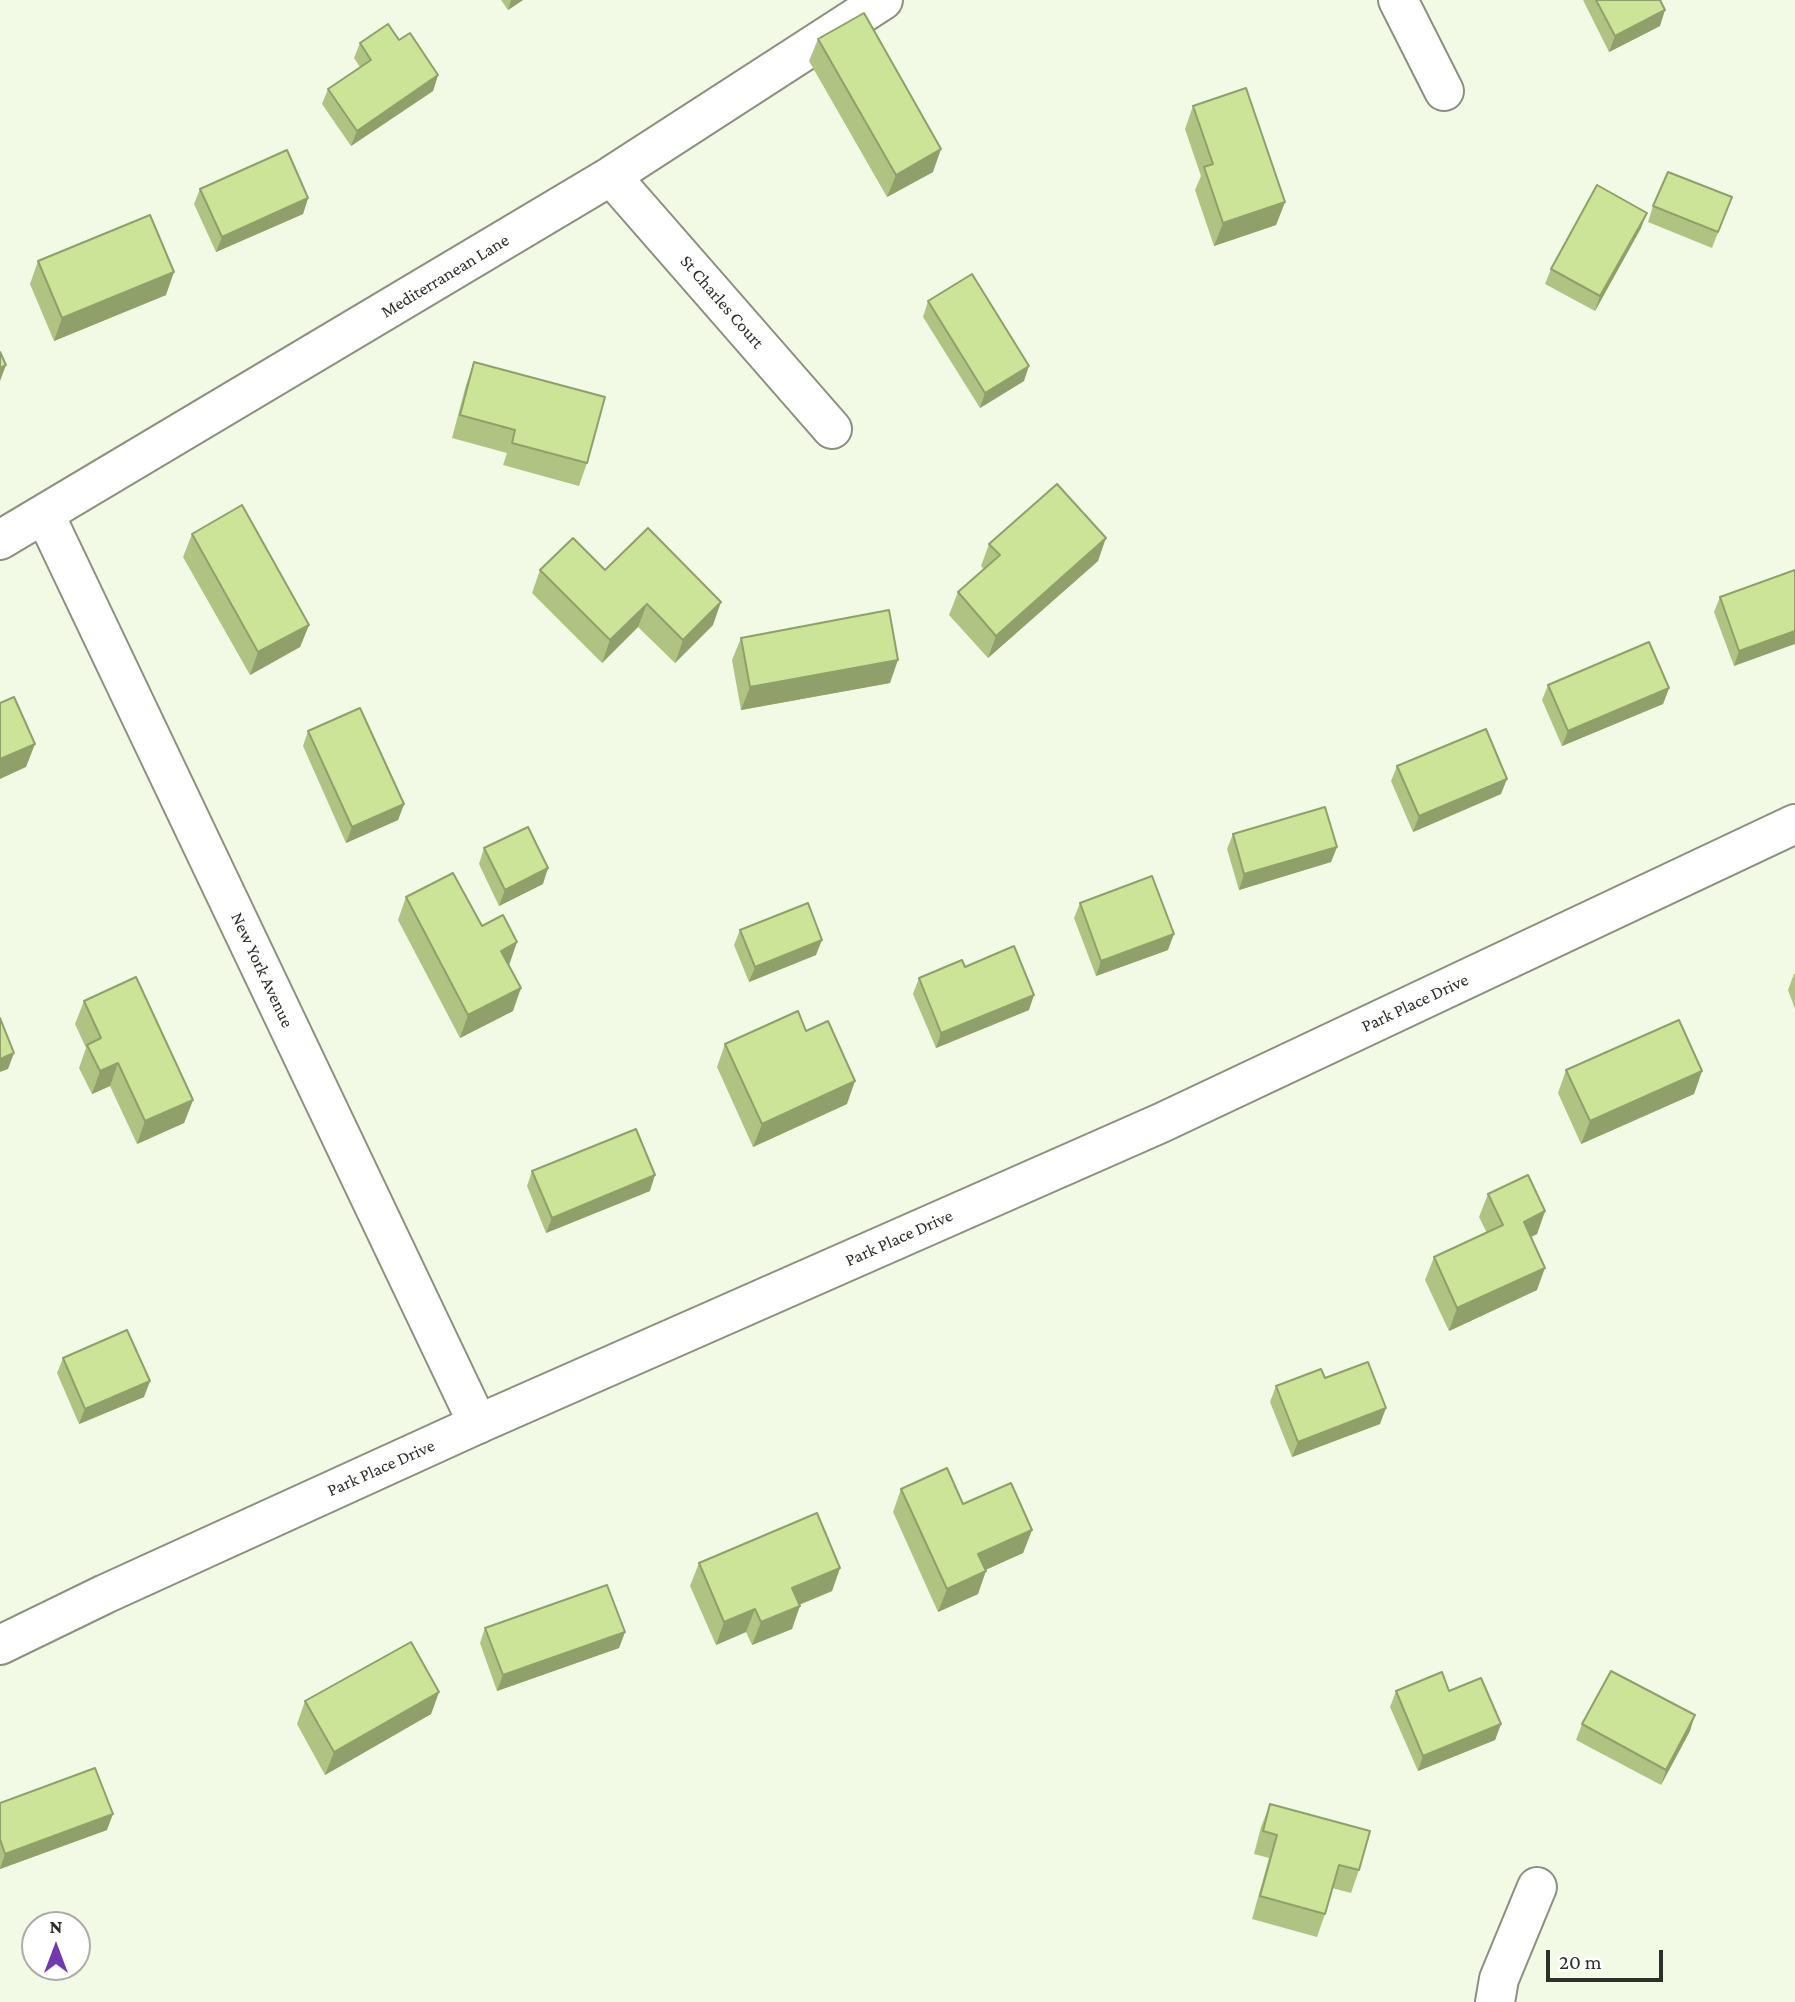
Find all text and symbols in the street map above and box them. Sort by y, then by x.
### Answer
street label: Mediterranean Lane [377,229,513,323]
street label: St Charles Court [675,251,769,353]
street label: New York Avenue [226,909,298,1031]
street label: Park Place Drive [1358,969,1472,1037]
street label: Park Place Drive [842,1205,956,1271]
street label: Park Place Drive [324,1435,438,1501]
north arrow [21,1911,91,1981]
text: N [50,1916,62,1937]
scale bar [1550,1936,1667,1980]
text: 20 m [1559,1950,1602,1974]

